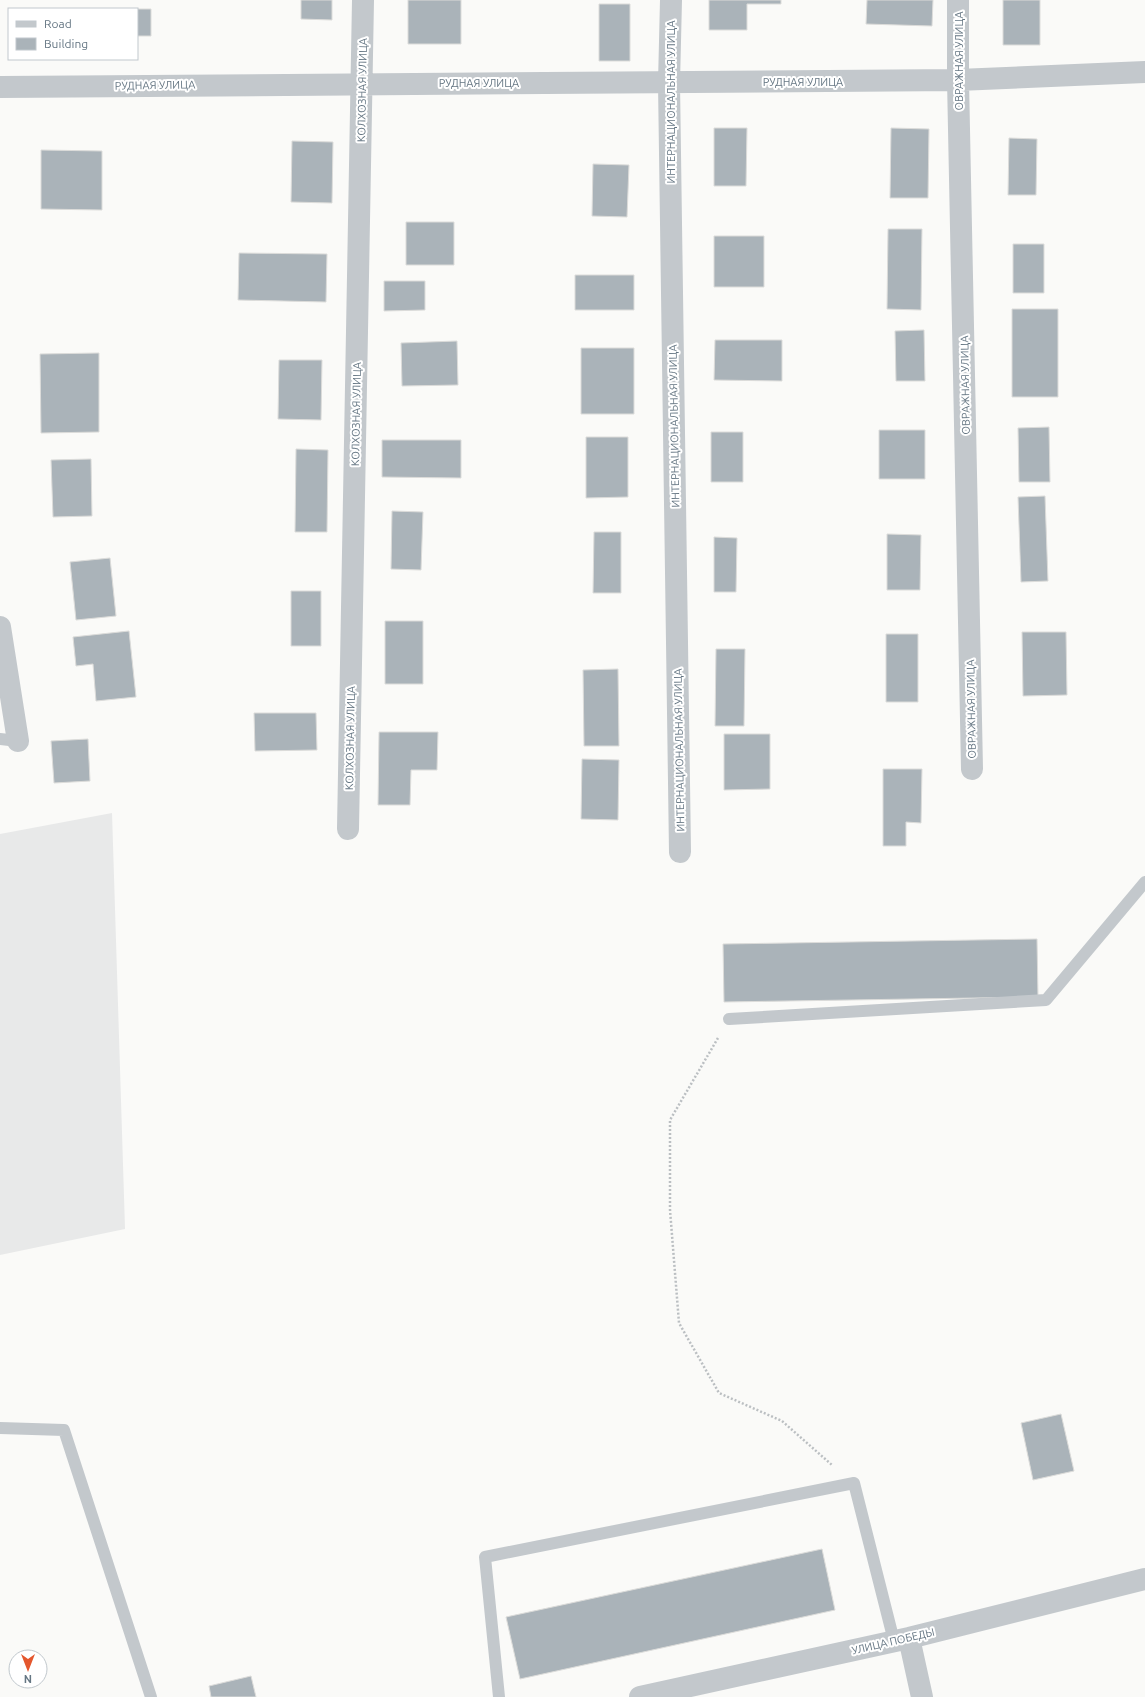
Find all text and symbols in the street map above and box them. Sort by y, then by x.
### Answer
legend [8,8,138,60]
street label: ОВРАЖНАЯ УЛИЦА [953,11,965,111]
text: Road [44,17,72,30]
street label: ИНТЕРНАЦИОНАЛЬНАЯ УЛИЦА [665,20,677,184]
text: Building [44,37,88,50]
street label: КОЛХОЗНАЯ УЛИЦА [355,37,369,142]
street label: РУДНАЯ УЛИЦА [763,76,844,88]
street label: РУДНАЯ УЛИЦА [439,77,520,89]
street label: РУДНАЯ УЛИЦА [115,78,196,92]
street label: ОВРАЖНАЯ УЛИЦА [958,334,972,435]
street label: ИНТЕРНАЦИОНАЛЬНАЯ УЛИЦА [667,343,681,508]
street label: КОЛХОЗНАЯ УЛИЦА [349,361,363,466]
street label: ОВРАЖНАЯ УЛИЦА [964,658,978,759]
street label: ИНТЕРНАЦИОНАЛЬНАЯ УЛИЦА [672,667,686,832]
street label: КОЛХОЗНАЯ УЛИЦА [343,685,357,790]
street label: УЛИЦА ПОБЕДЫ [850,1626,936,1656]
north arrow [8,1649,48,1689]
text: N [24,1673,32,1685]

